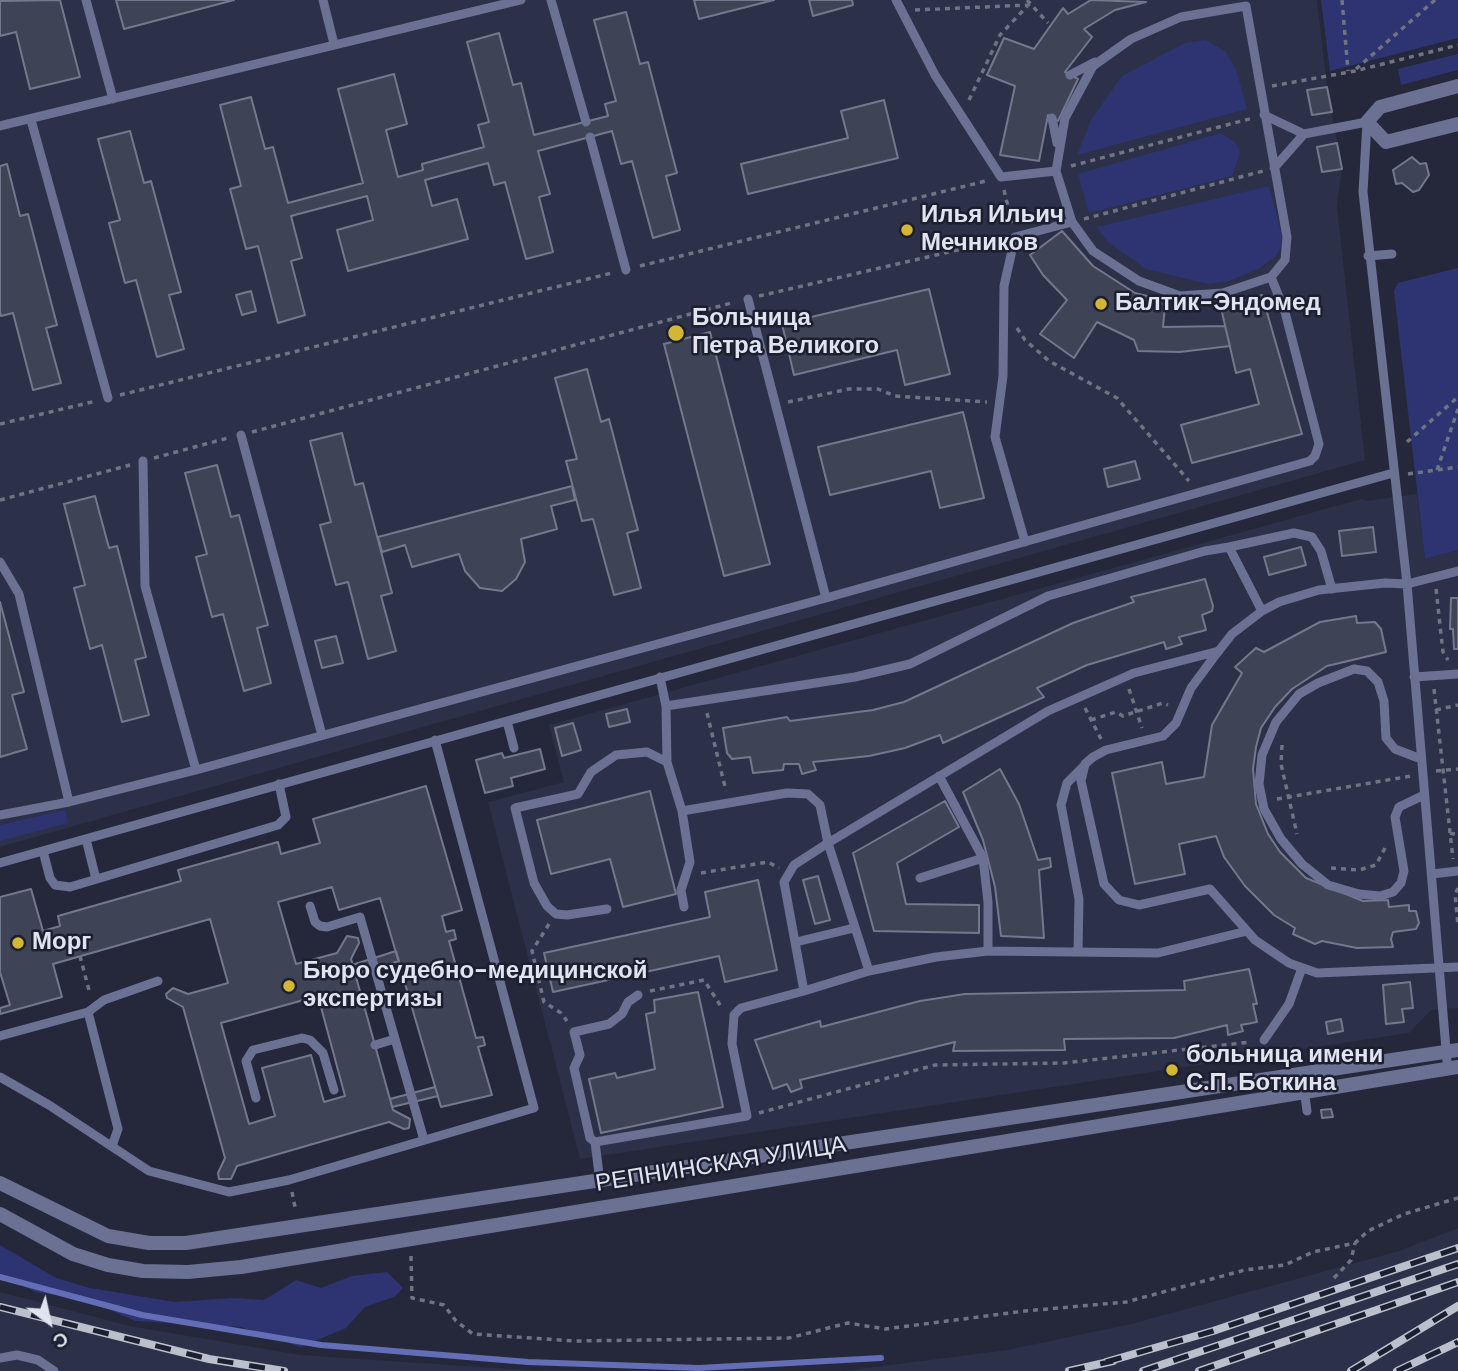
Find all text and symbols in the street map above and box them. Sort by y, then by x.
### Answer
place label: Илья Ильич Мечников [921,202,1064,258]
marker: Илья Ильич Мечников [899,222,915,238]
place label: Балтик-Эндомед [1115,290,1321,318]
marker: Балтик-Эндомед [1093,296,1109,312]
place label: Больница Петра Великого [692,305,879,361]
marker: Больница Петра Великого [666,323,686,343]
place label: Морг [32,929,91,957]
marker: Морг [10,935,26,951]
place label: Бюро судебно-медицинской экспертизы [303,958,647,1014]
marker: Бюро судебно-медицинской экспертизы [281,978,297,994]
place label: больница имени С.П. Боткина [1186,1042,1383,1098]
marker: больница имени С.П. Боткина [1164,1062,1180,1078]
street label: РЕПНИНСКАЯ УЛИЦА [594,1131,848,1199]
north arrow [14,1287,84,1357]
text: С [48,1326,73,1354]

